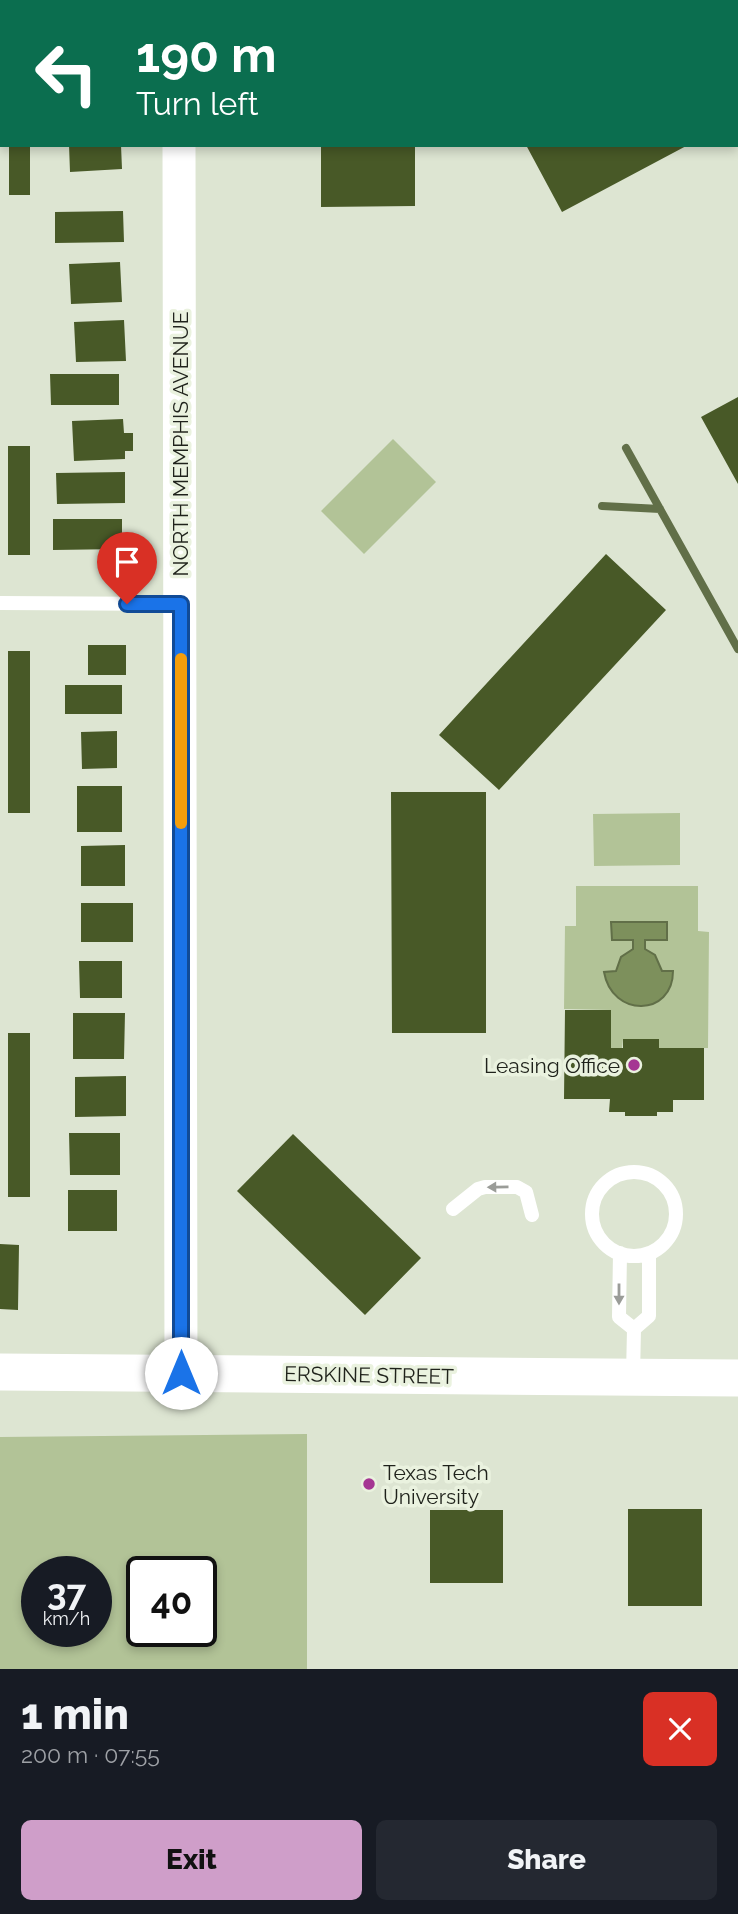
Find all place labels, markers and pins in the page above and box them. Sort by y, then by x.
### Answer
pin [97,532,157,604]
place label: Leasing Office [484,1053,620,1078]
marker: Leasing Office [626,1057,642,1073]
place label: Texas Tech University [383,1460,489,1509]
marker: Texas Tech University [361,1476,377,1492]

